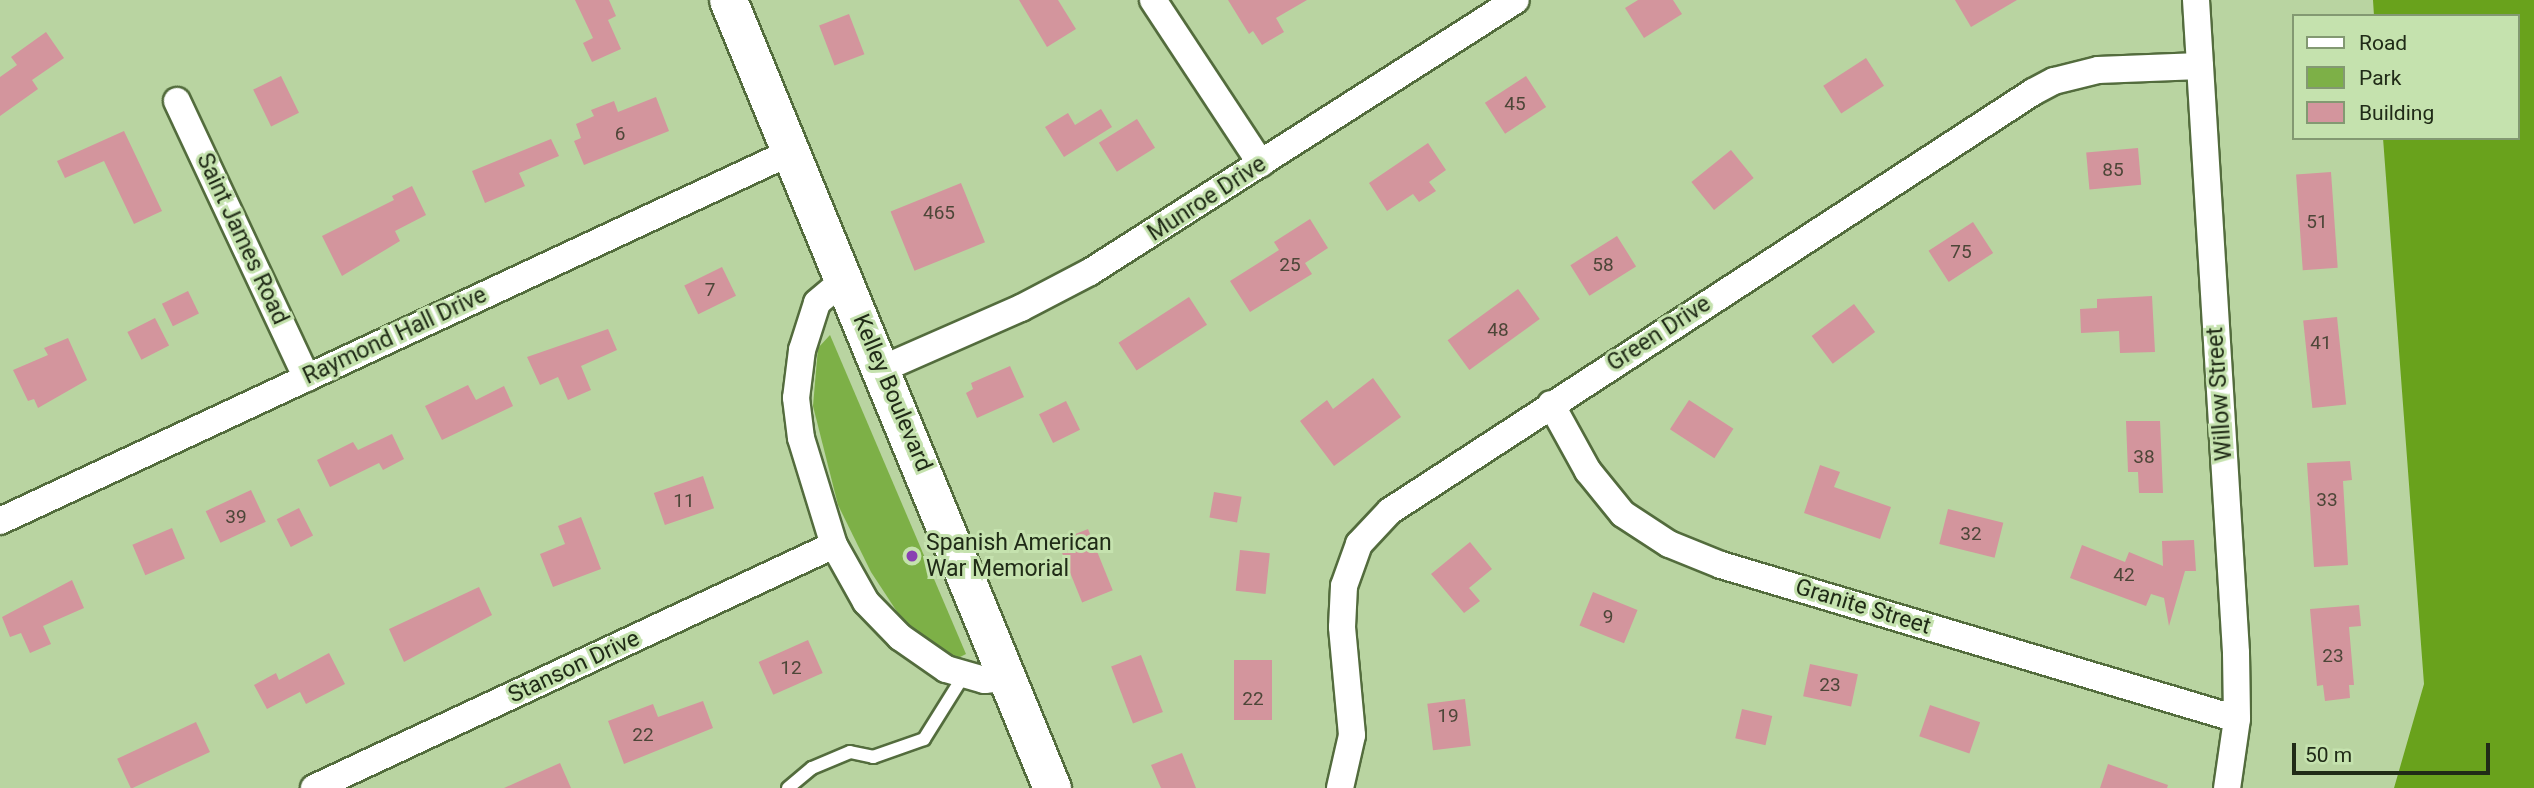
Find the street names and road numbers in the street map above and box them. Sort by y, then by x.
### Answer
street label: Saint James Road [190,149,294,329]
street label: Munroe Drive [1143,150,1271,248]
street label: Raymond Hall Drive [299,281,491,391]
street label: Green Drive [1602,290,1716,378]
street label: Kelley Boulevard [846,310,938,476]
street label: Willow Street [2202,326,2238,462]
street label: Granite Street [1792,573,1934,641]
street label: Stanson Drive [504,625,644,709]

